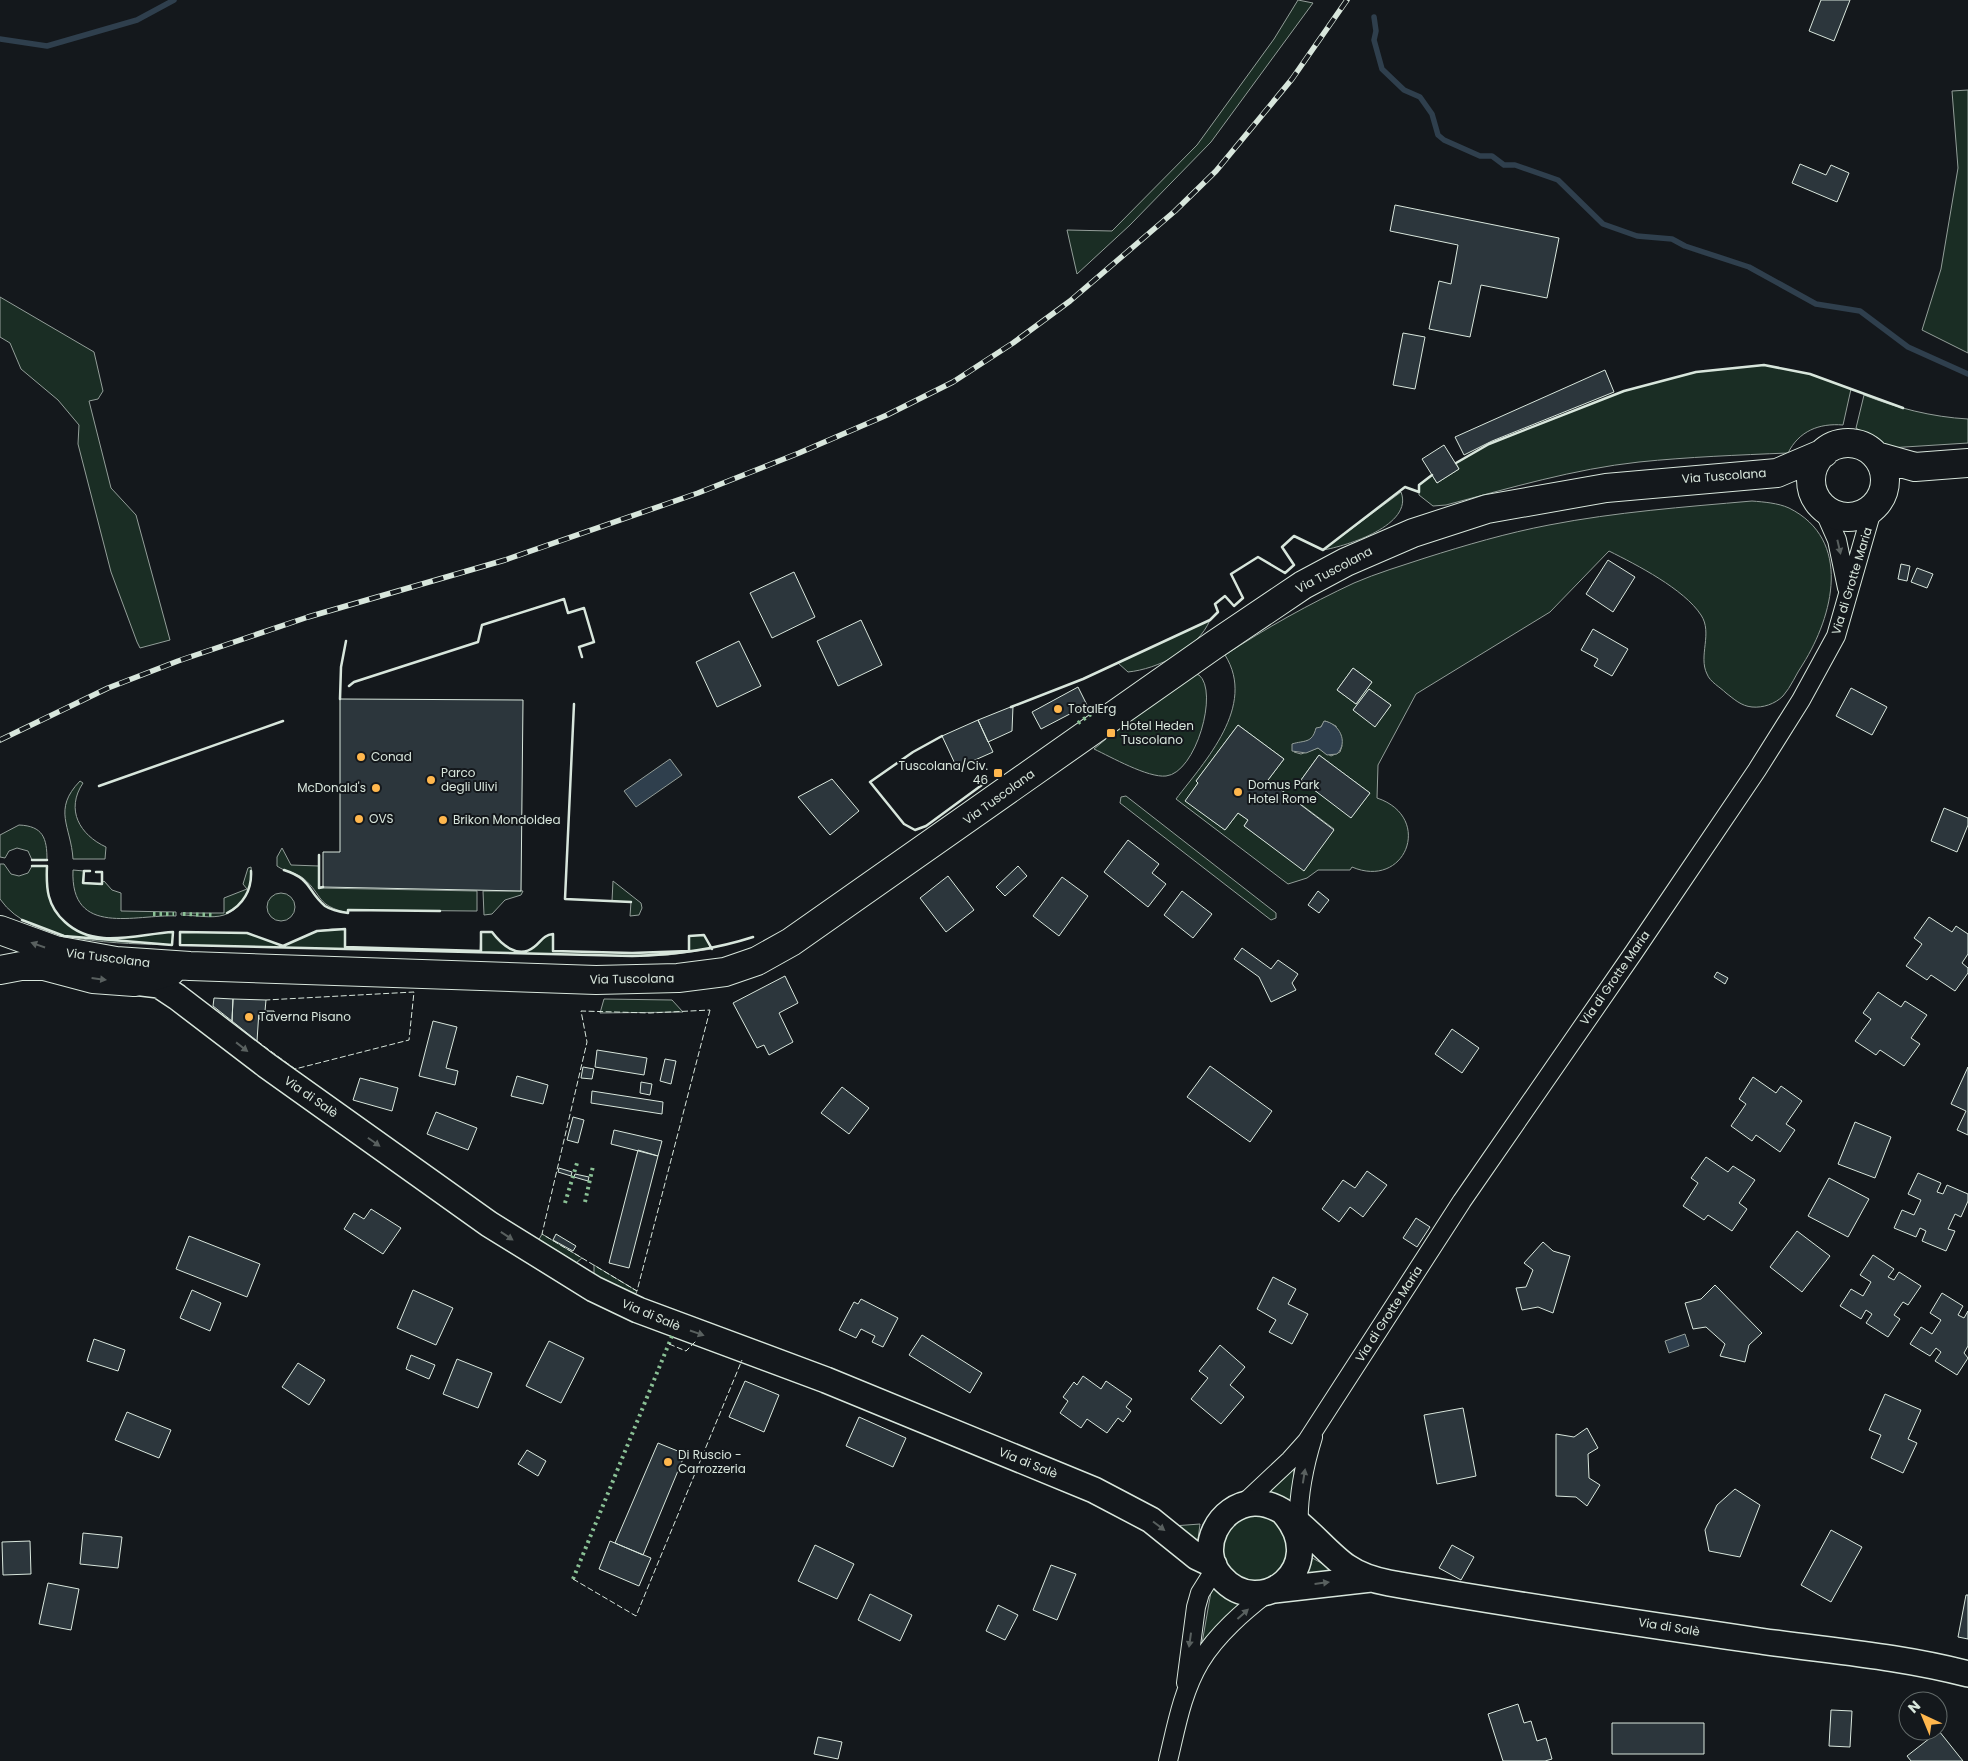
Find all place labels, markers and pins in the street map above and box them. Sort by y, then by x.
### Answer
place label: TotalErg [1068,700,1116,717]
marker: TotalErg [1052,703,1064,715]
place label: Hotel Heden Tuscolano [1121,717,1194,748]
marker: Hotel Heden Tuscolano [1105,727,1117,739]
place label: Conad [371,748,412,765]
marker: Conad [355,751,367,763]
place label: Tuscolana/Civ. 46 [899,757,988,788]
place label: Parco degli Ulivi [441,764,498,795]
marker: Tuscolana/Civ. 46 [992,767,1004,779]
marker: Parco degli Ulivi [425,774,437,786]
place label: Domus Park Hotel Rome [1248,776,1320,807]
place label: McDonald's [297,779,366,796]
marker: McDonald's [370,782,382,794]
marker: Domus Park Hotel Rome [1232,786,1244,798]
place label: OVS [369,810,394,827]
place label: Brikon MondoIdea [453,811,561,828]
marker: OVS [353,813,365,825]
marker: Brikon MondoIdea [437,814,449,826]
place label: Taverna Pisano [259,1008,351,1025]
marker: Taverna Pisano [243,1011,255,1023]
place label: Di Ruscio - Carrozzeria [678,1446,746,1477]
marker: Di Ruscio - Carrozzeria [662,1456,674,1468]

